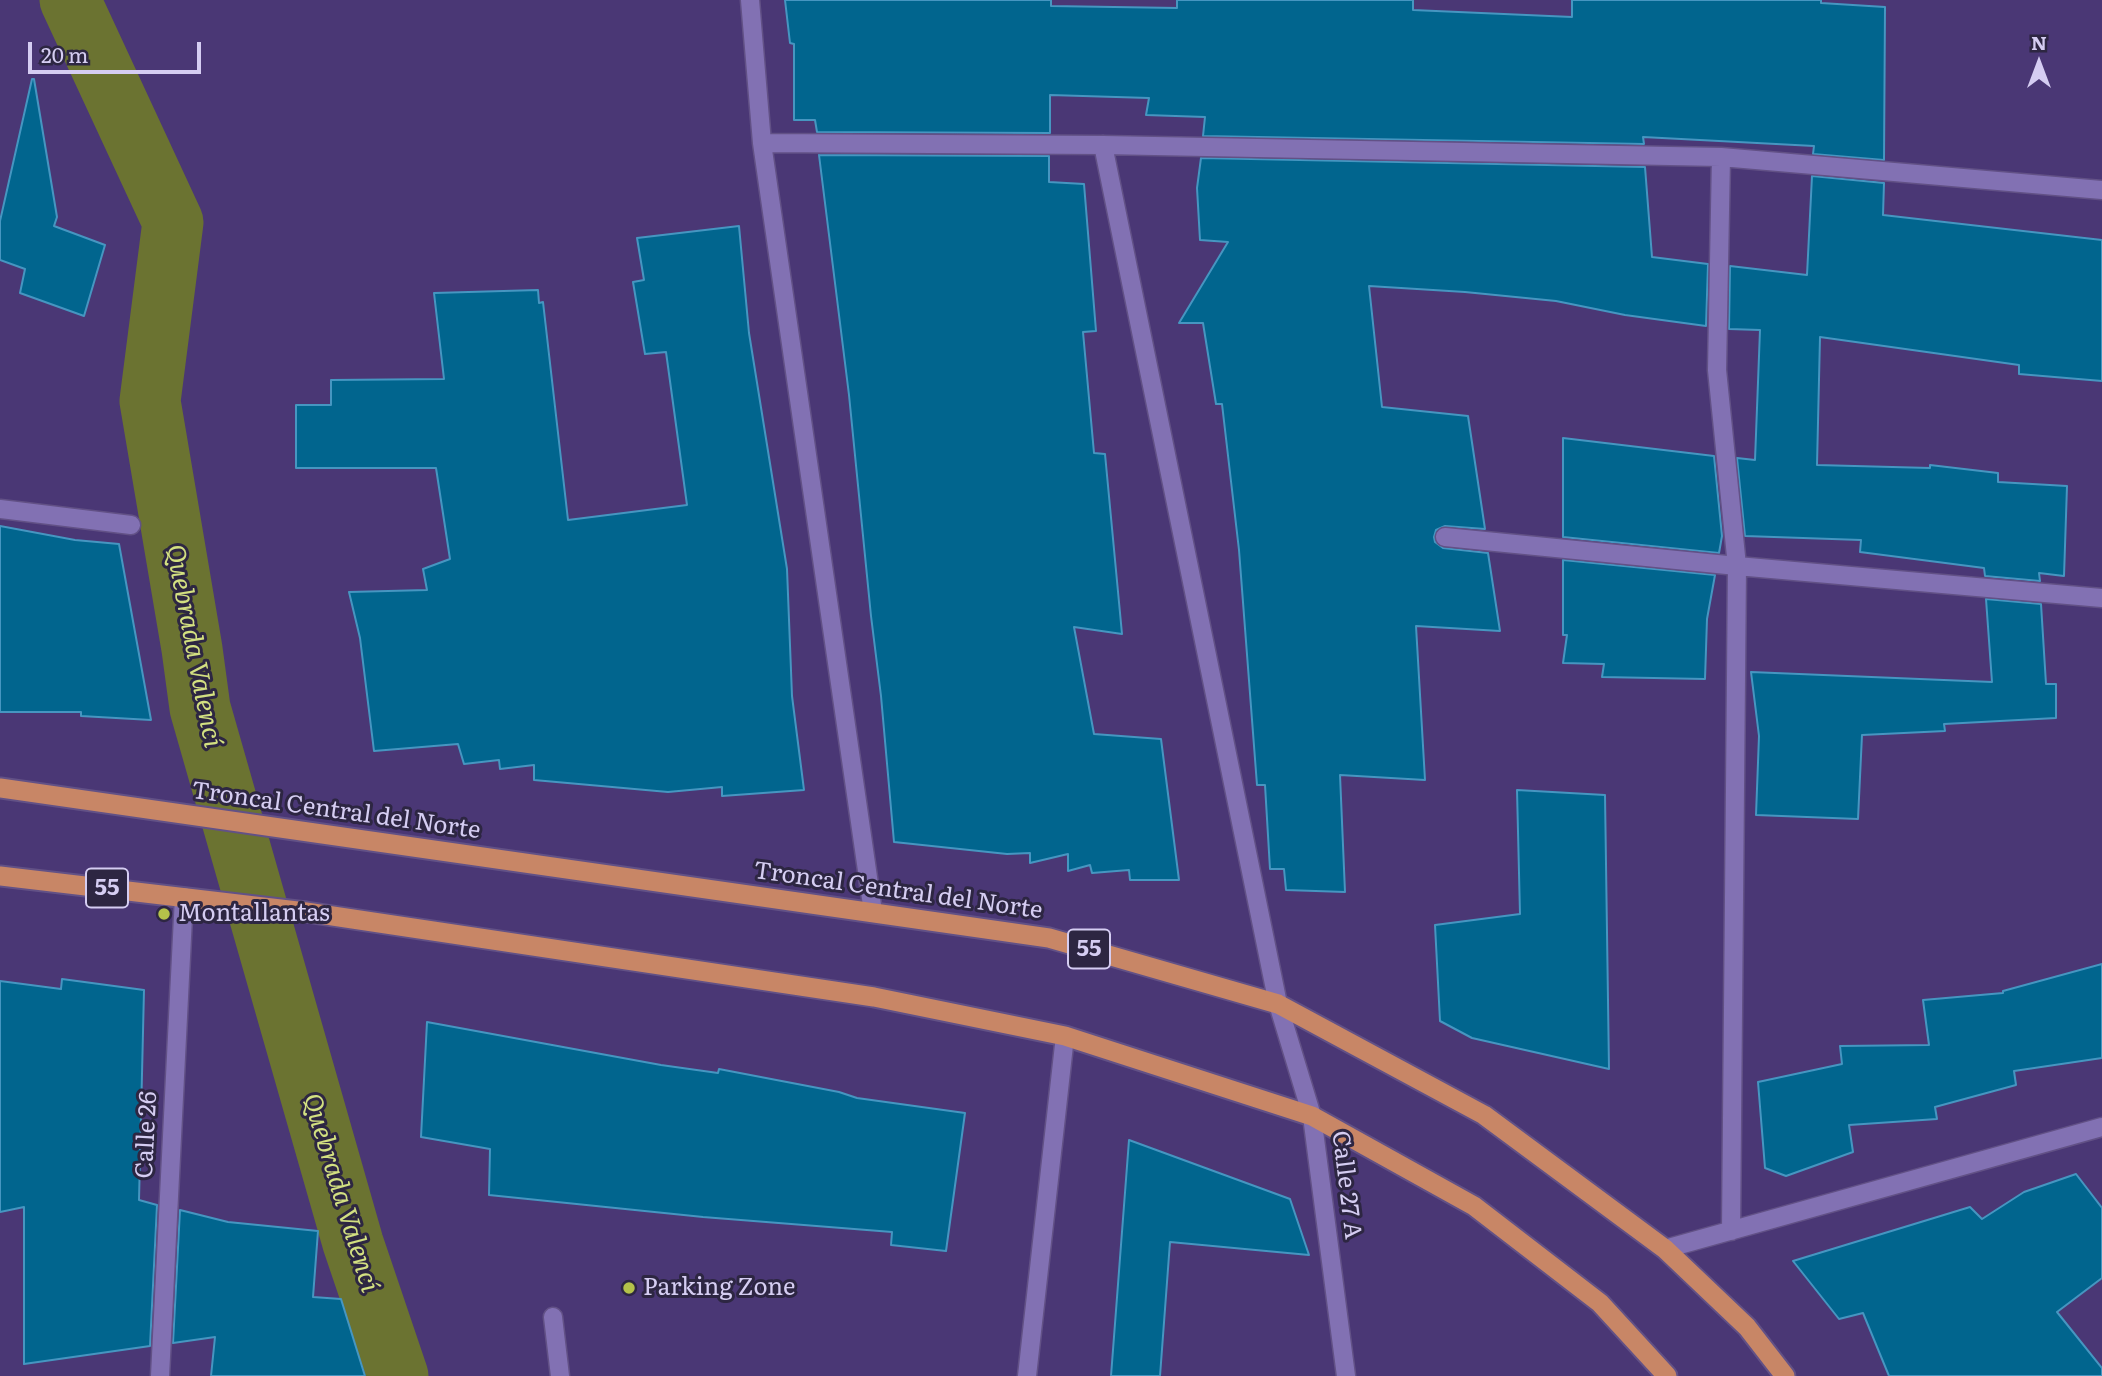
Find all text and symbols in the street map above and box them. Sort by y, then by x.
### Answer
scale bar [32,28,205,72]
north arrow [2004,28,2074,98]
text: N [2031,28,2047,56]
text: 20 m [41,38,88,69]
water label: Quebrada Valencí [158,542,228,750]
street label: Troncal Central del Norte [190,776,482,846]
street label: Troncal Central del Norte [752,856,1044,926]
road number: 55 [86,868,128,908]
place label: Montallantas [178,900,330,928]
marker: Montallantas [156,906,172,922]
road number: 55 [1068,930,1110,968]
street label: Calle 26 [130,1090,164,1180]
water label: Quebrada Valencí [295,1090,385,1296]
street label: Calle 27 A [1325,1129,1367,1241]
place label: Parking Zone [643,1274,795,1302]
marker: Parking Zone [621,1280,637,1296]

